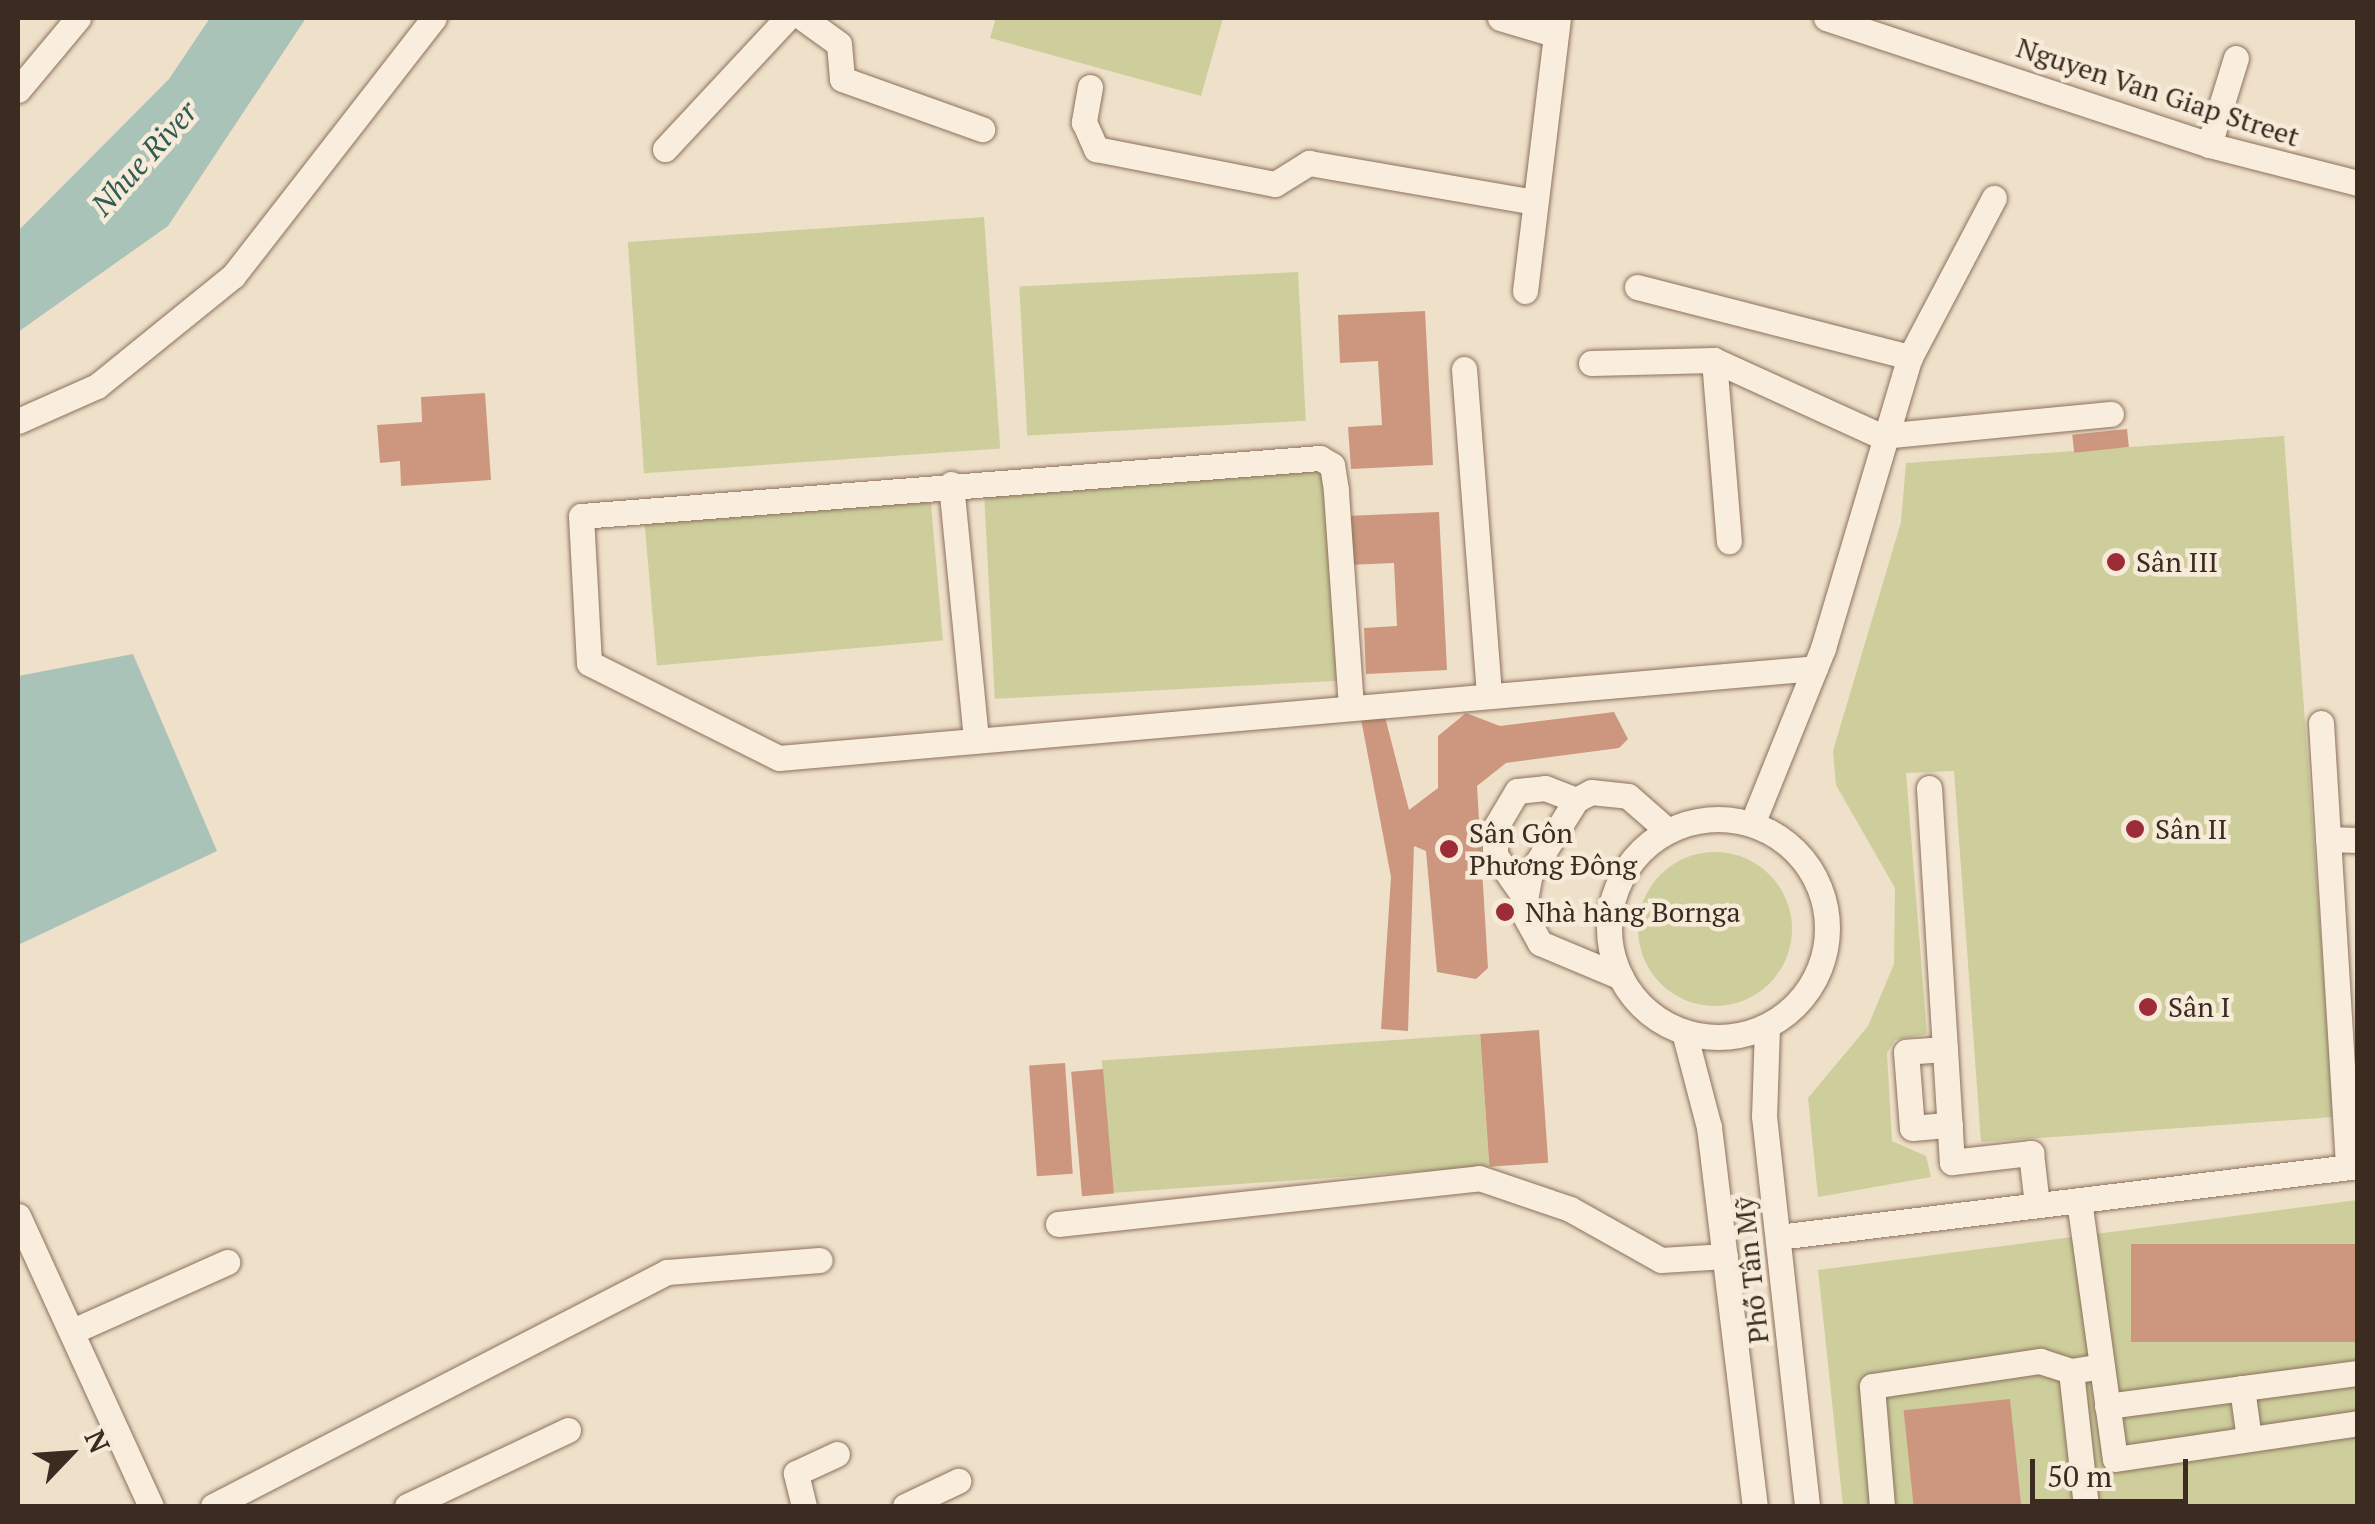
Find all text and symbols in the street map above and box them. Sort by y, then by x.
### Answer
street label: Nguyen Van Giap Street [2012,30,2304,154]
water label: Nhue River [84,94,204,222]
place label: Sân III [2136,545,2218,579]
marker: Sân III [2105,551,2127,573]
place label: Sân II [2155,812,2227,846]
place label: Sân Gôn Phương Đông [1469,816,1637,882]
marker: Sân II [2124,818,2146,840]
marker: Sân Gôn Phương Đông [1438,838,1460,860]
place label: Nhà hàng Bornga [1525,895,1741,929]
marker: Nhà hàng Bornga [1494,901,1516,923]
place label: Sân I [2168,990,2230,1024]
marker: Sân I [2137,996,2159,1018]
street label: Phố Tân Mỹ [1727,1195,1775,1345]
north arrow [20,1404,120,1504]
text: N [76,1424,119,1459]
scale bar [2035,1439,2192,1501]
text: 50 m [2047,1456,2112,1496]

